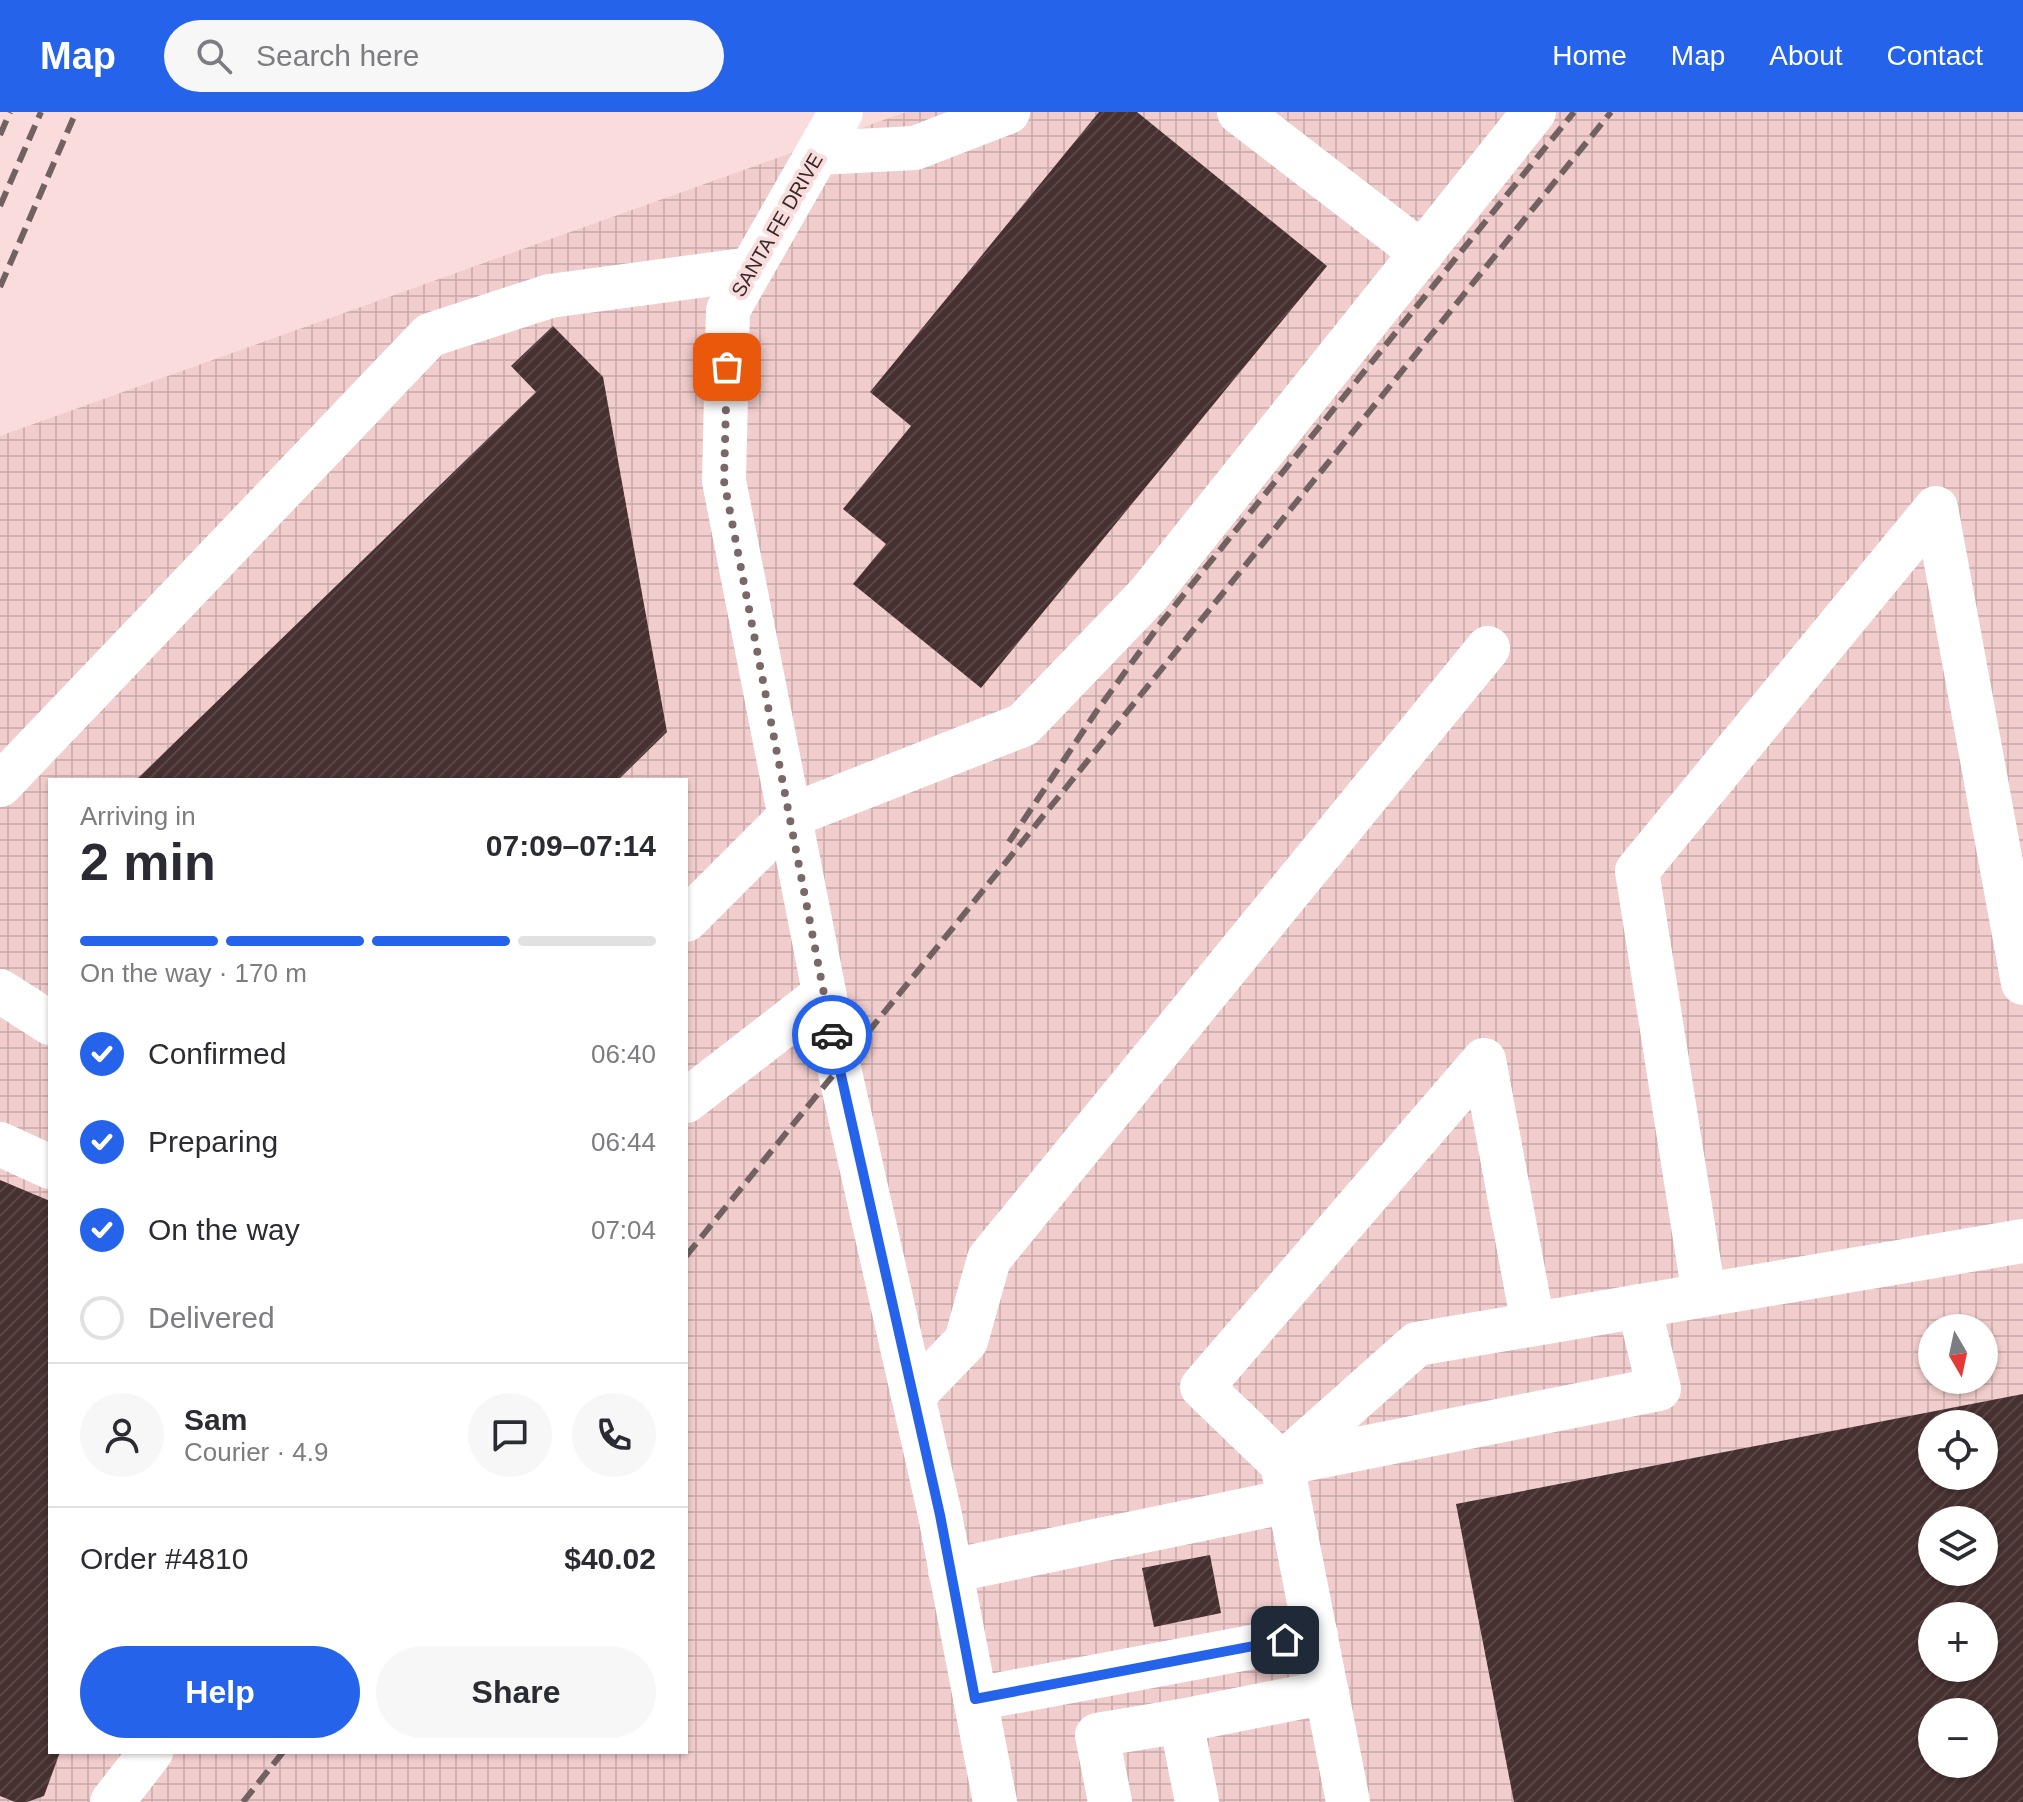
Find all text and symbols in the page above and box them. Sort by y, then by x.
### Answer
search box [164,20,724,92]
icon: search [192,34,236,78]
text: Map [40,35,116,77]
text: Search here [256,39,419,72]
text: Home [1552,40,1627,71]
text: Map [1671,40,1725,71]
text: About [1769,40,1843,71]
text: Contact [1887,40,1983,71]
street label: SANTA FE DRIVE [727,149,827,301]
pin [693,333,761,401]
icon: bag [705,345,749,389]
text: Arriving in [80,801,196,831]
text: 07:09–07:14 [486,829,656,862]
text: 2 min [80,833,216,891]
text: On the way · 170 m [80,958,307,988]
courier [792,995,872,1075]
icon: car [810,1013,854,1057]
icon: check [80,1032,124,1076]
text: Confirmed [148,1037,286,1070]
text: 06:40 [591,1039,656,1069]
icon: check [80,1120,124,1164]
text: Preparing [148,1125,278,1158]
text: 06:44 [591,1127,656,1157]
icon: check [80,1208,124,1252]
text: On the way [148,1213,300,1246]
text: 07:04 [591,1215,656,1245]
text: Delivered [148,1301,275,1334]
north arrow [1918,1314,1998,1394]
map controls [1918,1314,1998,1778]
button: person [80,1393,164,1477]
button: chat [468,1393,552,1477]
button: phone [572,1393,656,1477]
text: Sam [184,1403,247,1436]
button: locate [1918,1410,1998,1490]
text: Courier · 4.9 [184,1437,329,1467]
button: layers [1918,1506,1998,1586]
text: Order #4810 [80,1542,248,1575]
text: $40.02 [564,1542,656,1575]
button: + [1918,1602,1998,1682]
pin [1251,1606,1319,1674]
icon: home [1263,1618,1307,1662]
button: Help [80,1646,360,1738]
button: Share [376,1646,656,1738]
button: − [1918,1698,1998,1778]

